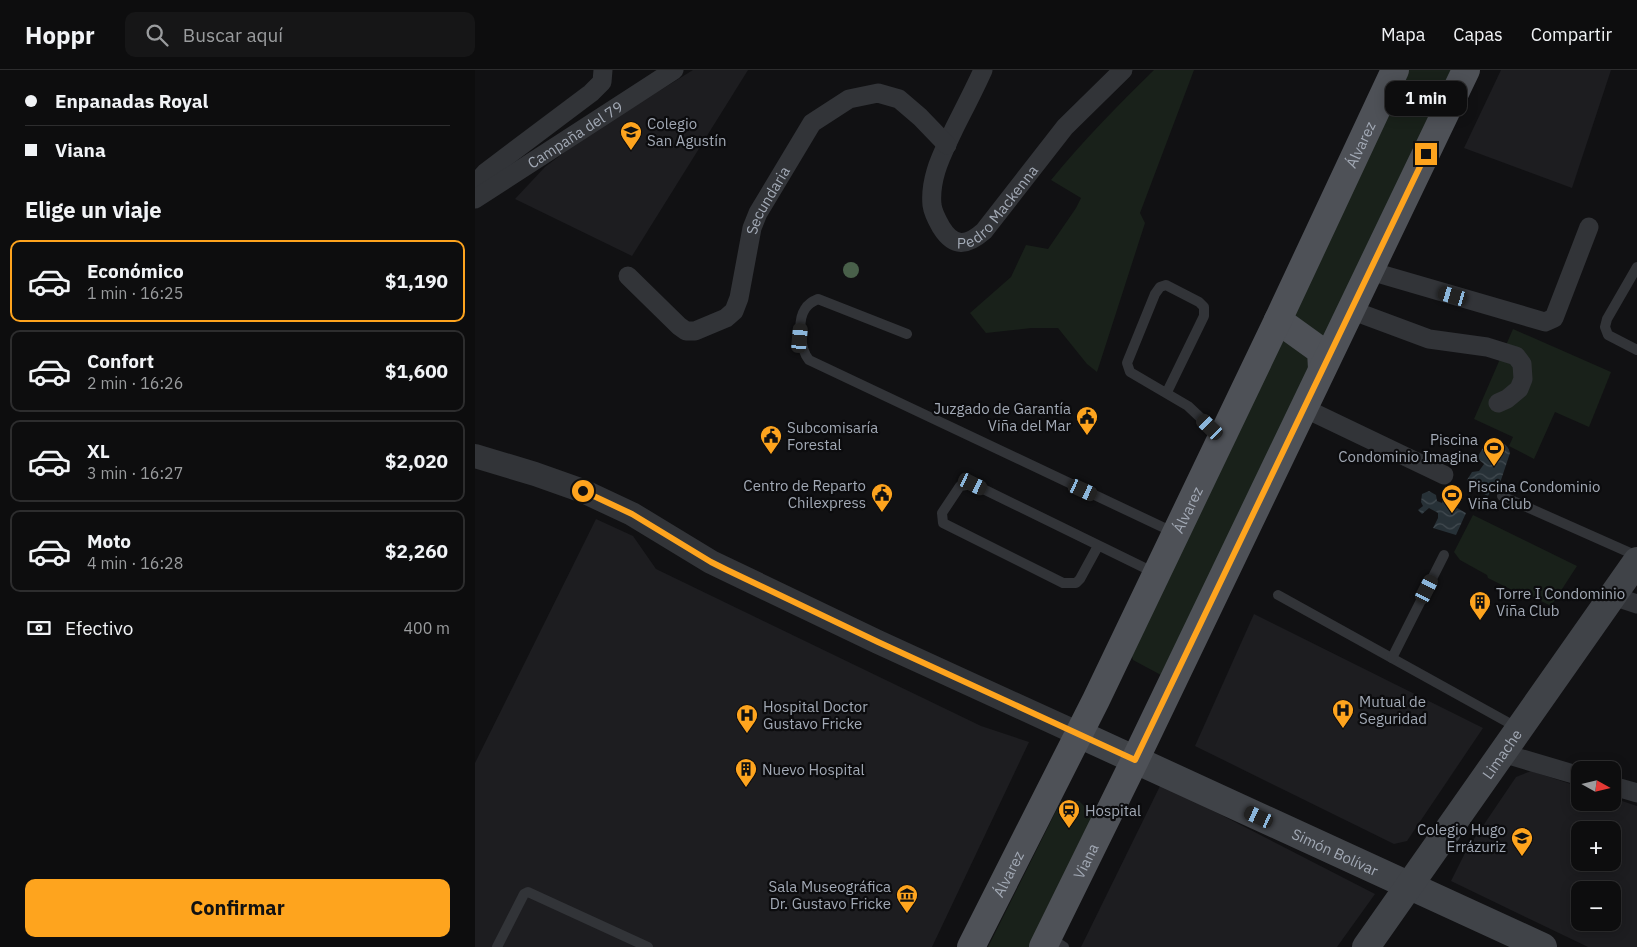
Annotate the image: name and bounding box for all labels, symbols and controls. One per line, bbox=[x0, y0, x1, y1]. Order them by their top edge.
search box bbox=[125, 12, 475, 57]
text: Hoppr bbox=[25, 19, 95, 51]
icon: search bbox=[143, 21, 171, 49]
text: Buscar aquí bbox=[183, 23, 283, 47]
text: Mapa bbox=[1381, 23, 1425, 46]
text: Capas bbox=[1453, 23, 1503, 46]
text: Compartir bbox=[1531, 23, 1612, 46]
callout: 1 min bbox=[1385, 82, 1467, 116]
text: 1 min bbox=[1405, 88, 1447, 108]
text: Enpanadas Royal bbox=[55, 89, 208, 113]
street label: Campaña del 79 bbox=[524, 96, 626, 172]
place label: Colegio San Agustín bbox=[647, 114, 727, 150]
street label: Álvarez bbox=[1341, 118, 1379, 171]
school or university icon: Colegio San Agustín bbox=[619, 120, 643, 151]
text: Viana bbox=[55, 138, 106, 162]
route end bbox=[1415, 143, 1437, 165]
street label: Pedro Mackenna bbox=[957, 161, 1042, 252]
street label: Secundaria bbox=[742, 162, 794, 236]
text: Elige un viaje bbox=[25, 195, 162, 224]
icon: car bbox=[27, 259, 72, 304]
text: Económico bbox=[87, 259, 184, 283]
text: $1,190 bbox=[385, 269, 448, 293]
text: 1 min · 16:25 bbox=[87, 283, 183, 303]
car bbox=[1436, 285, 1469, 307]
car bbox=[791, 322, 808, 354]
icon: car bbox=[27, 349, 72, 394]
text: Confort bbox=[87, 349, 154, 373]
text: $1,600 bbox=[385, 359, 448, 383]
text: 2 min · 16:26 bbox=[87, 373, 183, 393]
place label: Juzgado de Garantía Viña del Mar bbox=[933, 399, 1071, 435]
public building icon: Juzgado de Garantía Viña del Mar bbox=[1075, 405, 1099, 436]
car bbox=[1194, 411, 1226, 443]
place label: Subcomisaría Forestal bbox=[787, 418, 878, 454]
public building icon: Subcomisaría Forestal bbox=[759, 424, 783, 455]
place label: Piscina Condominio Imagina bbox=[1338, 430, 1478, 466]
sports icon: Piscina Condominio Imagina bbox=[1482, 436, 1506, 467]
icon: car bbox=[27, 439, 72, 484]
text: XL bbox=[87, 439, 110, 463]
text: $2,020 bbox=[385, 449, 448, 473]
text: 3 min · 16:27 bbox=[87, 463, 183, 483]
car bbox=[956, 471, 989, 497]
place label: Centro de Reparto Chilexpress bbox=[743, 476, 866, 512]
car bbox=[1066, 477, 1099, 503]
place label: Piscina Condominio Viña Club bbox=[1468, 477, 1600, 513]
route start bbox=[572, 480, 594, 502]
public building icon: Centro de Reparto Chilexpress bbox=[870, 482, 894, 513]
street label: Álvarez bbox=[1168, 483, 1206, 536]
sports icon: Piscina Condominio Viña Club bbox=[1440, 483, 1464, 514]
icon: car bbox=[27, 529, 72, 574]
text: Moto bbox=[87, 529, 131, 553]
text: $2,260 bbox=[385, 539, 448, 563]
text: 4 min · 16:28 bbox=[87, 553, 183, 573]
car bbox=[1413, 572, 1440, 606]
place label: Torre I Condominio Viña Club bbox=[1496, 584, 1625, 620]
building icon: Torre I Condominio Viña Club bbox=[1468, 590, 1492, 621]
icon: cash bbox=[25, 614, 53, 642]
text: Efectivo bbox=[65, 616, 133, 640]
text: 400 m bbox=[403, 618, 450, 638]
place label: Mutual de Seguridad bbox=[1359, 692, 1427, 728]
place label: Hospital Doctor Gustavo Fricke bbox=[763, 697, 868, 733]
hospital icon: Mutual de Seguridad bbox=[1331, 698, 1355, 729]
hospital icon: Hospital Doctor Gustavo Fricke bbox=[735, 703, 759, 734]
street label: Limache bbox=[1478, 725, 1526, 783]
building icon: Nuevo Hospital bbox=[734, 757, 758, 788]
place label: Nuevo Hospital bbox=[762, 760, 865, 779]
north arrow bbox=[1571, 761, 1621, 811]
map controls bbox=[1571, 761, 1621, 931]
station icon: Hospital bbox=[1057, 798, 1081, 829]
place label: Hospital bbox=[1085, 801, 1141, 820]
car bbox=[1242, 804, 1275, 830]
place label: Colegio Hugo Errázuriz bbox=[1417, 820, 1506, 856]
button: + bbox=[1571, 821, 1621, 871]
street label: Simón Bolívar bbox=[1289, 824, 1382, 880]
school or university icon: Colegio Hugo Errázuriz bbox=[1510, 826, 1534, 857]
street label: Viana bbox=[1069, 840, 1102, 882]
street label: Álvarez bbox=[988, 847, 1028, 900]
place label: Sala Museográfica Dr. Gustavo Fricke bbox=[769, 877, 891, 913]
button: Confirmar bbox=[25, 879, 450, 937]
button: − bbox=[1571, 881, 1621, 931]
museum icon: Sala Museográfica Dr. Gustavo Fricke bbox=[895, 883, 919, 914]

